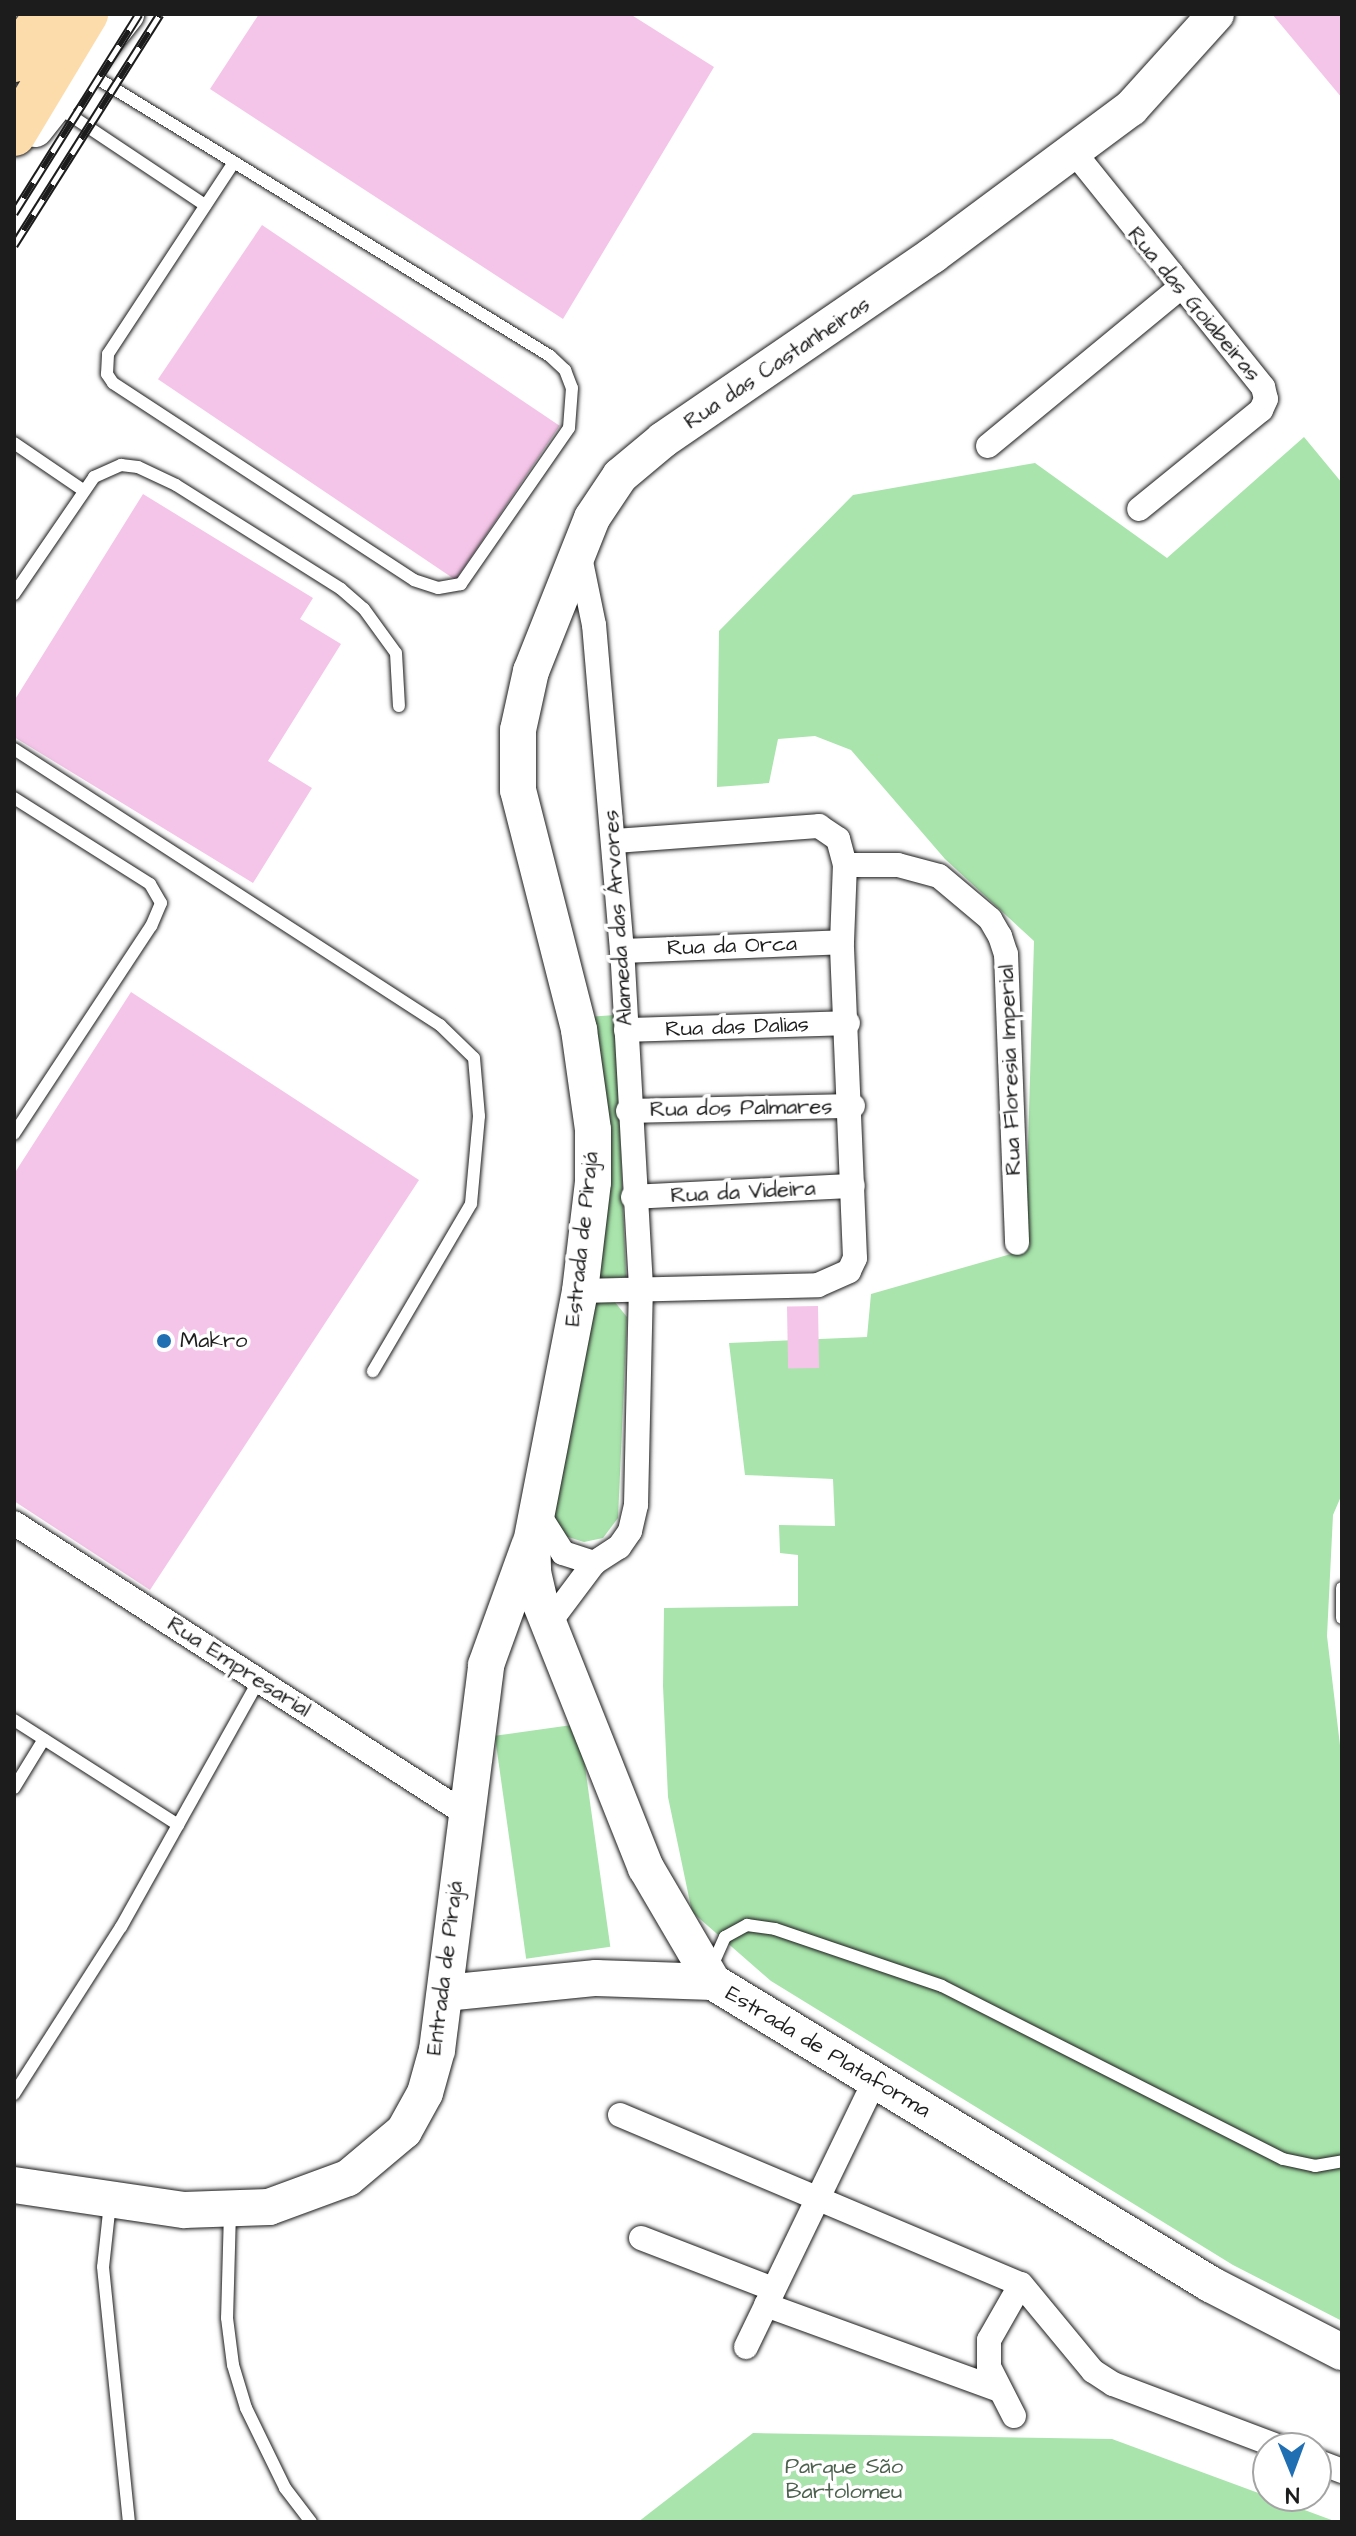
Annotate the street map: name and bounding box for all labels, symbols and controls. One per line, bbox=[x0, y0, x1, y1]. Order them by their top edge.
street label: Rua das Goiabeiras bbox=[1122, 221, 1266, 387]
street label: Rua das Castanheiras bbox=[679, 291, 875, 435]
street label: Alameda das Árvores bbox=[597, 809, 639, 1027]
street label: Rua da Orca bbox=[667, 931, 797, 961]
street label: Rua Floresia Imperial bbox=[993, 964, 1027, 1176]
street label: Rua das Dalias bbox=[665, 1011, 809, 1043]
street label: Rua dos Palmares bbox=[650, 1093, 832, 1123]
street label: Estrada de Pirajá bbox=[560, 1150, 604, 1328]
street label: Rua da Videira bbox=[670, 1175, 816, 1209]
place label: Makro bbox=[180, 1328, 247, 1354]
marker: Makro bbox=[155, 1332, 173, 1350]
street label: Rua Empresarial bbox=[162, 1611, 316, 1723]
street label: Entrada de Pirajá bbox=[421, 1879, 469, 2057]
street label: Estrada de Plataforma bbox=[721, 1980, 935, 2124]
north arrow bbox=[1252, 2432, 1332, 2512]
park label: Parque São Bartolomeu bbox=[785, 2453, 903, 2504]
text: N bbox=[1285, 2479, 1300, 2510]

